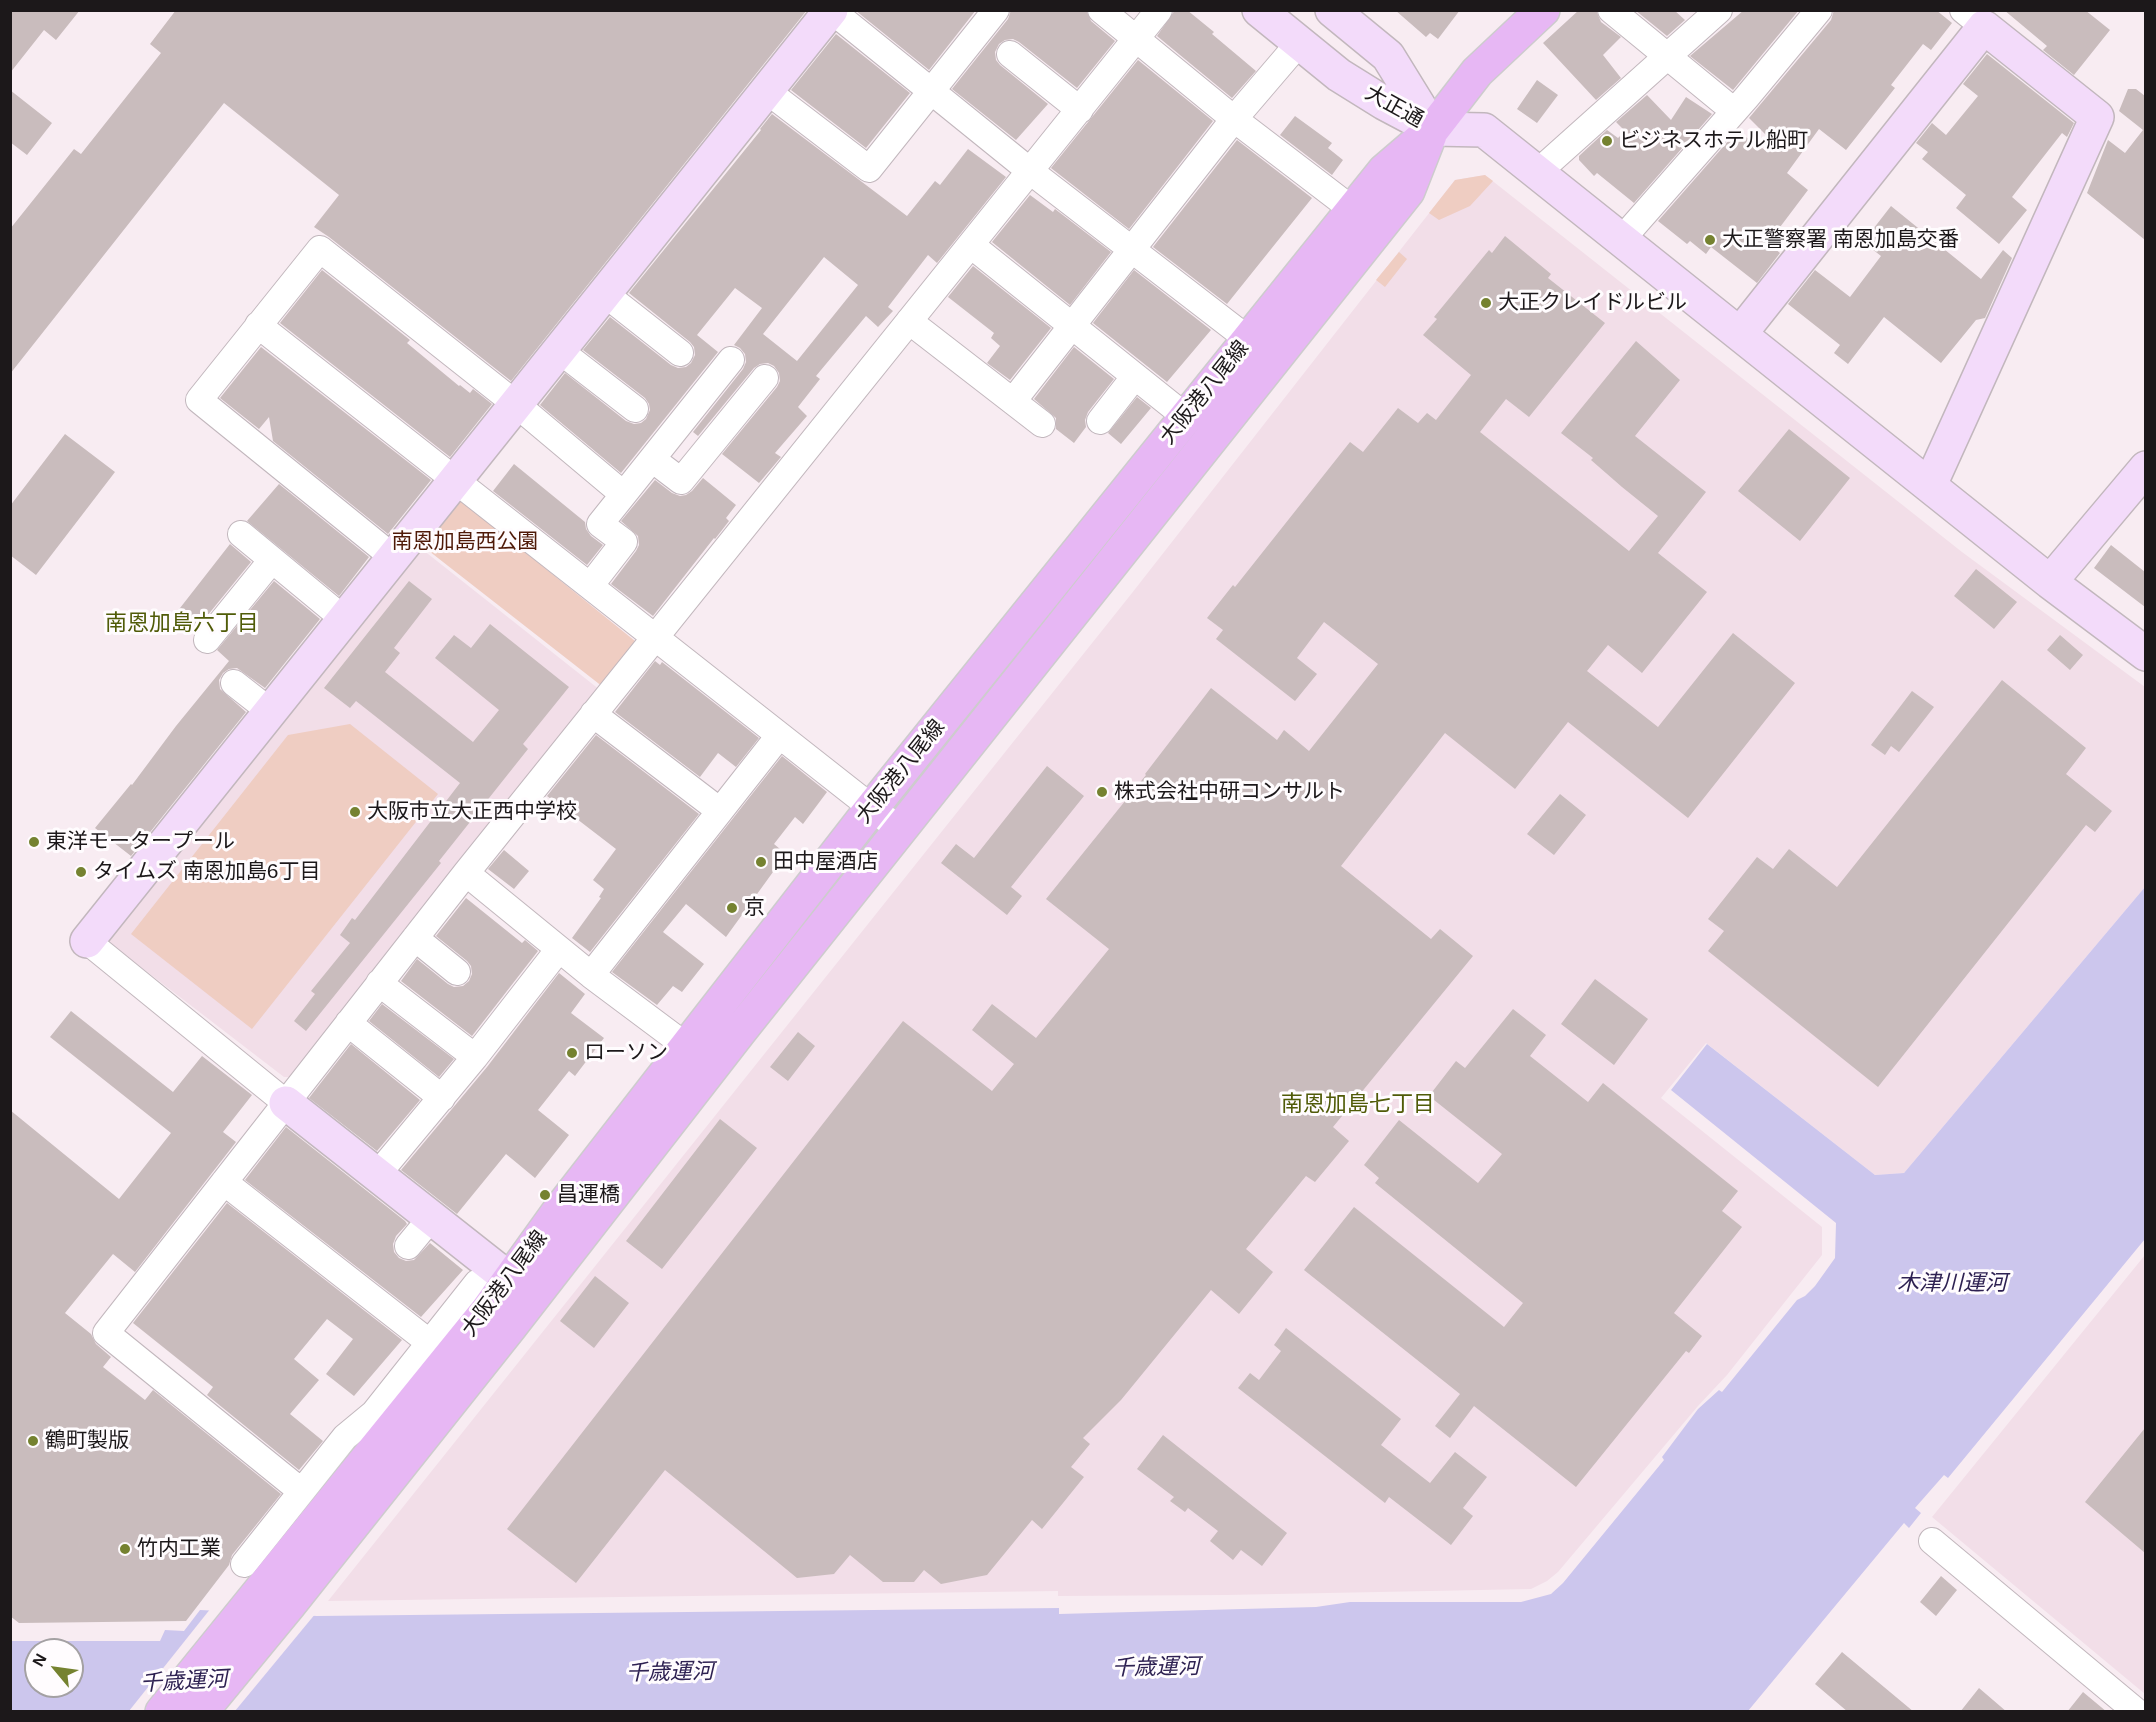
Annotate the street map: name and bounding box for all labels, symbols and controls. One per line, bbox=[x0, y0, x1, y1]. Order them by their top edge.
street label: 大正通 bbox=[1360, 81, 1428, 133]
place label: ビジネスホテル船町 bbox=[1619, 128, 1808, 154]
marker: ビジネスホテル船町 bbox=[1600, 134, 1614, 148]
place label: 大正警察署 南恩加島交番 bbox=[1722, 227, 1959, 253]
marker: 大正警察署 南恩加島交番 bbox=[1703, 233, 1717, 247]
place label: 大正クレイドルビル bbox=[1498, 290, 1687, 316]
marker: 大正クレイドルビル bbox=[1479, 296, 1493, 310]
street label: 大阪港八尾線 bbox=[1156, 336, 1254, 450]
park label: 南恩加島西公園 bbox=[392, 529, 538, 555]
district label: 南恩加島六丁目 bbox=[105, 611, 259, 637]
street label: 大阪港八尾線 bbox=[852, 715, 950, 829]
place label: 株式会社中研コンサルト bbox=[1114, 779, 1345, 805]
marker: 株式会社中研コンサルト bbox=[1095, 785, 1109, 799]
place label: 大阪市立大正西中学校 bbox=[367, 799, 577, 825]
marker: 大阪市立大正西中学校 bbox=[348, 805, 362, 819]
place label: 東洋モータープール bbox=[46, 829, 235, 855]
marker: 東洋モータープール bbox=[27, 835, 41, 849]
place label: 田中屋酒店 bbox=[773, 849, 878, 875]
marker: 田中屋酒店 bbox=[754, 855, 768, 869]
place label: タイムズ 南恩加島6丁目 bbox=[93, 859, 321, 885]
marker: タイムズ 南恩加島6丁目 bbox=[74, 865, 88, 879]
place label: 京 bbox=[744, 895, 765, 921]
marker: 京 bbox=[725, 901, 739, 915]
place label: ローソン bbox=[584, 1040, 668, 1066]
marker: ローソン bbox=[565, 1046, 579, 1060]
district label: 南恩加島七丁目 bbox=[1281, 1092, 1435, 1118]
place label: 昌運橋 bbox=[557, 1182, 620, 1208]
marker: 昌運橋 bbox=[538, 1188, 552, 1202]
street label: 大阪港八尾線 bbox=[457, 1226, 553, 1342]
water label: 木津川運河 bbox=[1897, 1271, 2007, 1297]
place label: 鶴町製版 bbox=[45, 1428, 129, 1454]
marker: 鶴町製版 bbox=[26, 1434, 40, 1448]
place label: 竹内工業 bbox=[137, 1536, 221, 1562]
marker: 竹内工業 bbox=[118, 1542, 132, 1556]
north arrow bbox=[24, 1638, 84, 1698]
text: N bbox=[29, 1651, 50, 1669]
water label: 千歳運河 bbox=[1112, 1654, 1200, 1682]
water label: 千歳運河 bbox=[626, 1659, 714, 1687]
water label: 千歳運河 bbox=[139, 1667, 229, 1697]

